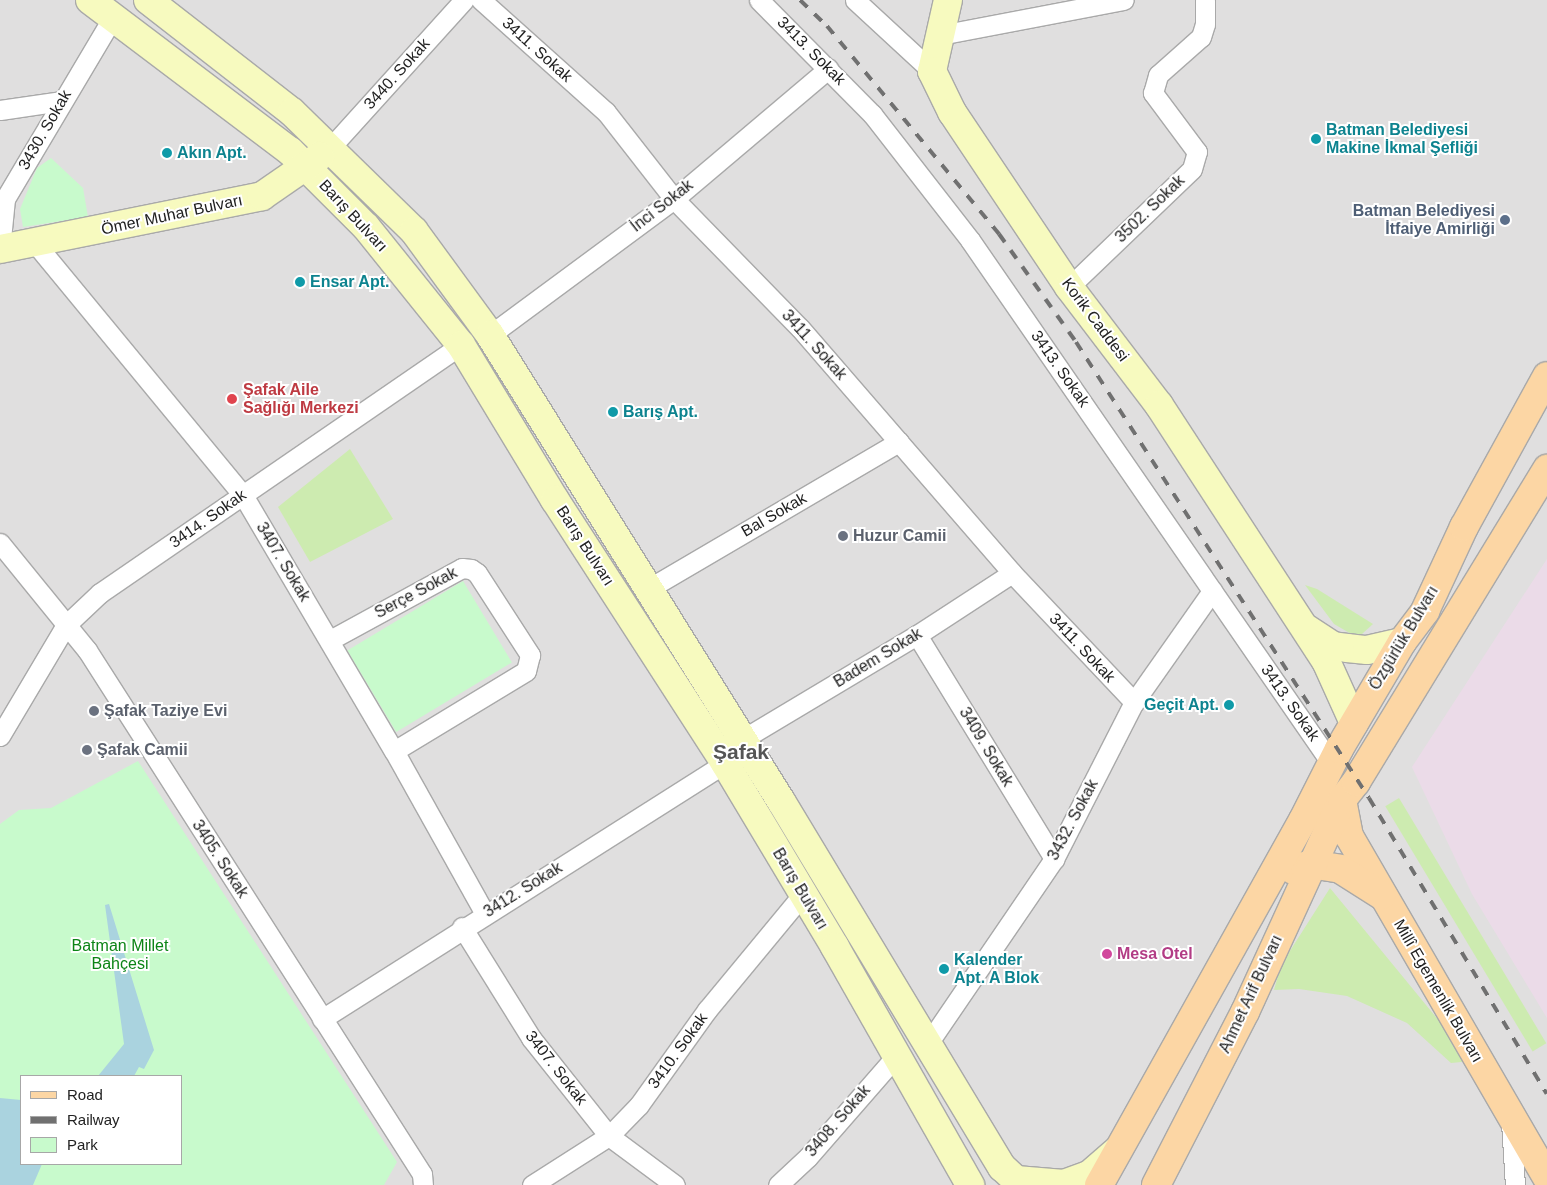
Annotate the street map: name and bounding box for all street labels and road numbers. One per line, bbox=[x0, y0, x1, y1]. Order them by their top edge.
street label: 3413. Sokak bbox=[773, 13, 849, 89]
street label: 3411. Sokak bbox=[498, 14, 576, 86]
street label: 3440. Sokak bbox=[360, 35, 434, 113]
street label: 3430. Sokak bbox=[14, 87, 76, 173]
street label: 3502. Sokak bbox=[1111, 171, 1189, 247]
street label: Barış Bulvarı bbox=[315, 176, 391, 256]
street label: İnci Sokak bbox=[627, 176, 697, 236]
street label: Ömer Muhar Bulvarı bbox=[100, 191, 244, 239]
street label: Korik Caddesi bbox=[1057, 274, 1133, 366]
street label: 3411. Sokak bbox=[778, 306, 850, 384]
street label: 3413. Sokak bbox=[1027, 327, 1093, 411]
street label: 3414. Sokak bbox=[166, 486, 250, 552]
street label: Bal Sokak bbox=[738, 489, 810, 541]
street label: Barış Bulvarı bbox=[552, 502, 618, 590]
street label: 3407. Sokak bbox=[252, 519, 314, 605]
street label: Serçe Sokak bbox=[371, 563, 461, 623]
street label: Özgürlük Bulvarı bbox=[1365, 582, 1443, 694]
street label: 3411. Sokak bbox=[1045, 609, 1119, 687]
street label: Badem Sokak bbox=[830, 624, 926, 692]
street label: 3413. Sokak bbox=[1257, 661, 1323, 745]
street label: 3409. Sokak bbox=[955, 704, 1017, 790]
street label: 3432. Sokak bbox=[1044, 776, 1102, 864]
street label: 3405. Sokak bbox=[188, 816, 252, 902]
street label: Barış Bulvarı bbox=[768, 845, 832, 933]
street label: 3412. Sokak bbox=[480, 858, 566, 922]
street label: Millî Egemenlik Bulvarı bbox=[1389, 916, 1487, 1066]
street label: Ahmet Arif Bulvarı bbox=[1215, 932, 1287, 1056]
street label: 3410. Sokak bbox=[644, 1009, 712, 1093]
street label: 3407. Sokak bbox=[521, 1027, 591, 1109]
street label: 3408. Sokak bbox=[802, 1081, 874, 1161]

